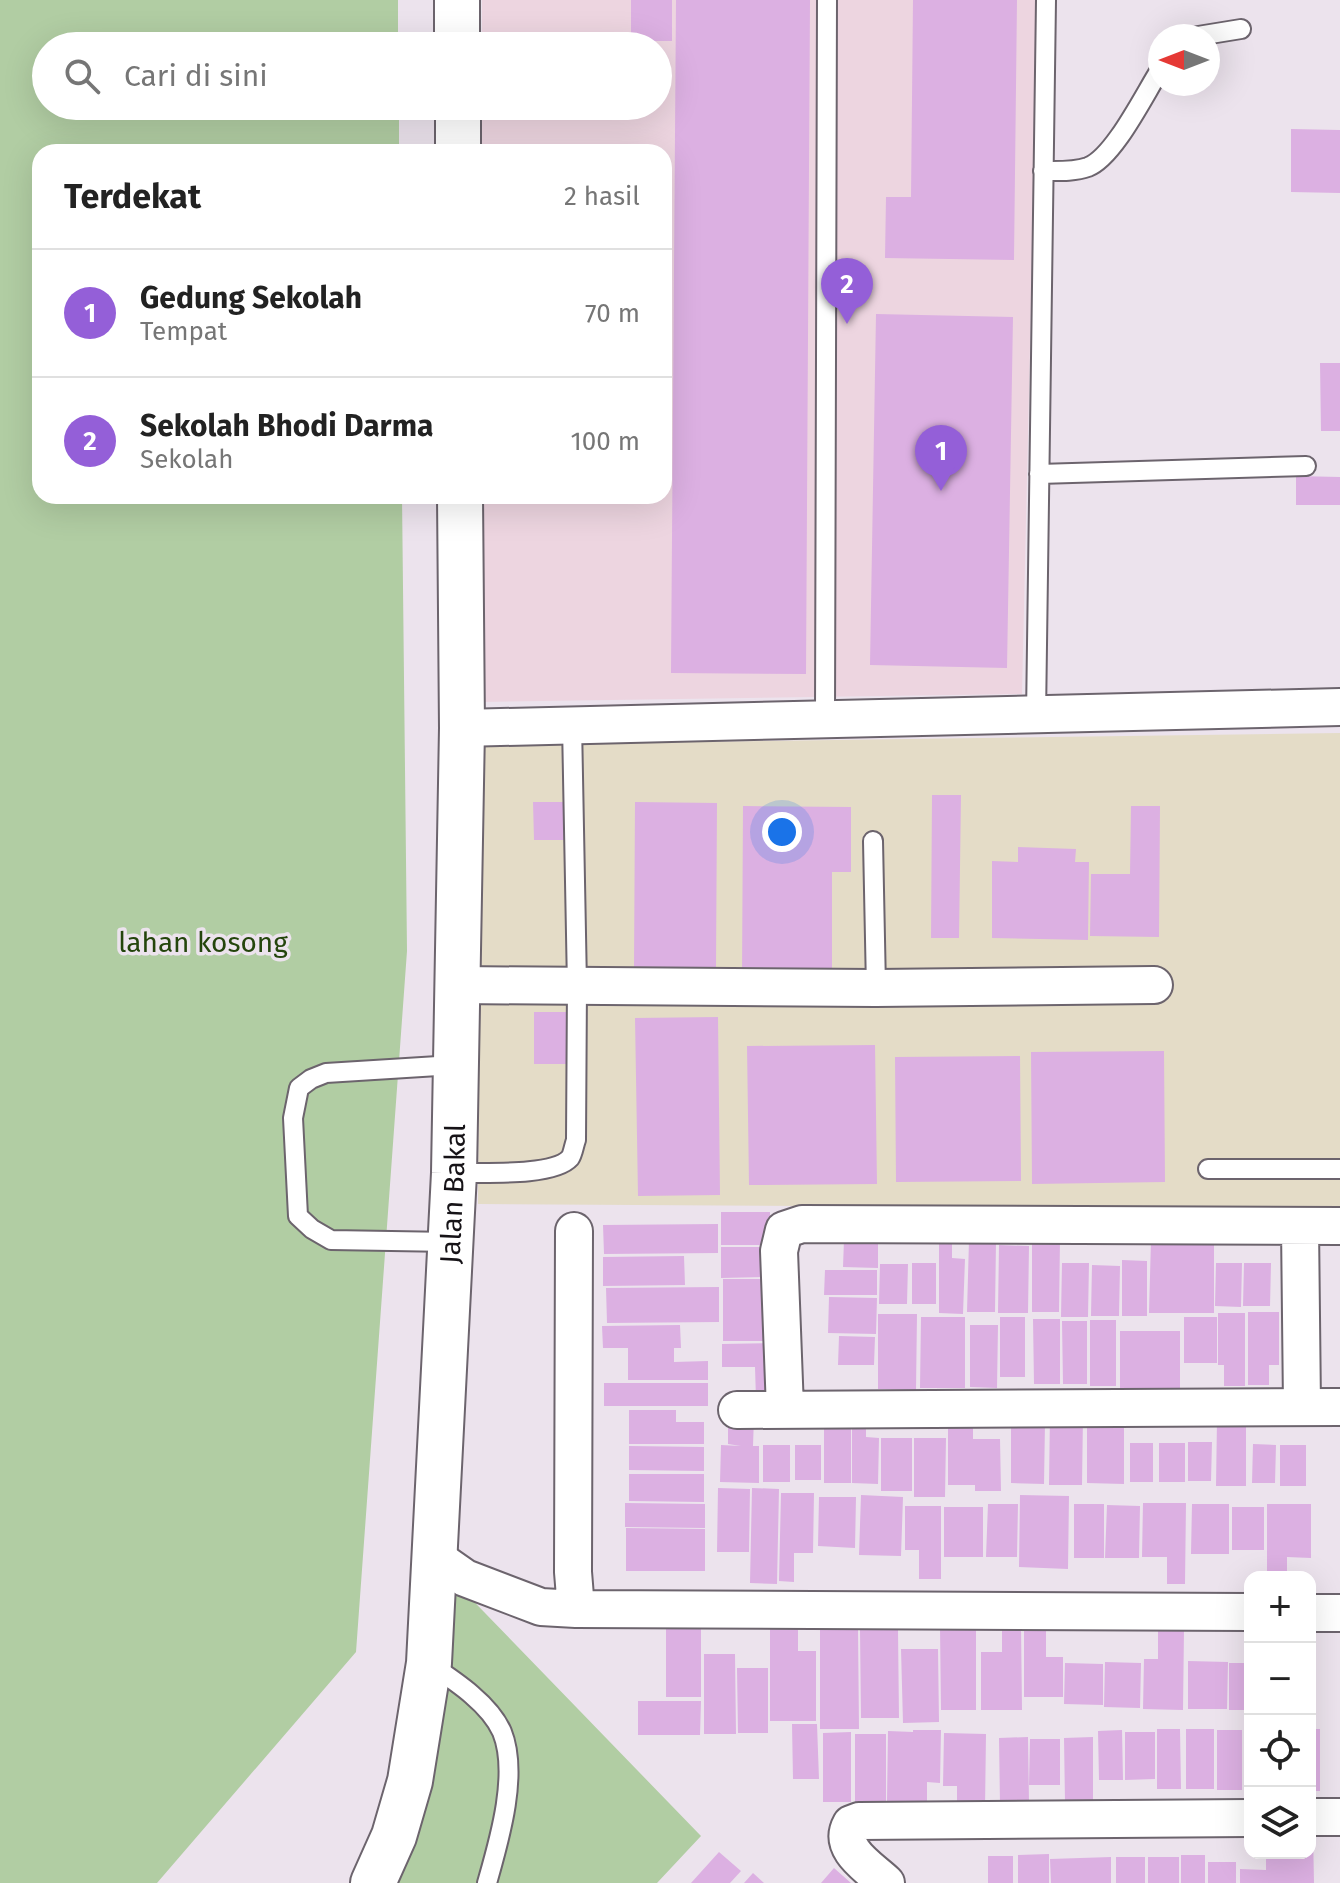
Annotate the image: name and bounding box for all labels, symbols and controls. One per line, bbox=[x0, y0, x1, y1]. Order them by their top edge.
north arrow bbox=[1148, 24, 1220, 96]
search box bbox=[32, 32, 672, 120]
icon: search bbox=[60, 54, 104, 98]
text: Cari di sini bbox=[124, 58, 268, 94]
text: Terdekat bbox=[64, 176, 201, 217]
text: 2 hasil bbox=[564, 181, 640, 212]
pin: 2 bbox=[821, 258, 873, 324]
text: Gedung Sekolah bbox=[140, 280, 362, 316]
text: 1 bbox=[84, 298, 96, 329]
text: 70 m bbox=[585, 298, 640, 329]
text: Tempat bbox=[140, 316, 227, 347]
text: Sekolah Bhodi Darma bbox=[140, 408, 433, 444]
pin: 1 bbox=[915, 425, 967, 491]
text: 2 bbox=[83, 426, 97, 457]
text: 100 m bbox=[571, 426, 640, 457]
text: Sekolah bbox=[140, 444, 233, 475]
your location bbox=[762, 812, 802, 852]
park label: lahan kosong bbox=[118, 926, 288, 959]
street label: Jalan Bakal bbox=[433, 1124, 472, 1265]
map controls bbox=[1244, 1571, 1316, 1859]
button: + bbox=[1244, 1571, 1316, 1643]
button: − bbox=[1244, 1643, 1316, 1715]
button: locate bbox=[1244, 1715, 1316, 1787]
button: layers bbox=[1244, 1787, 1316, 1859]

